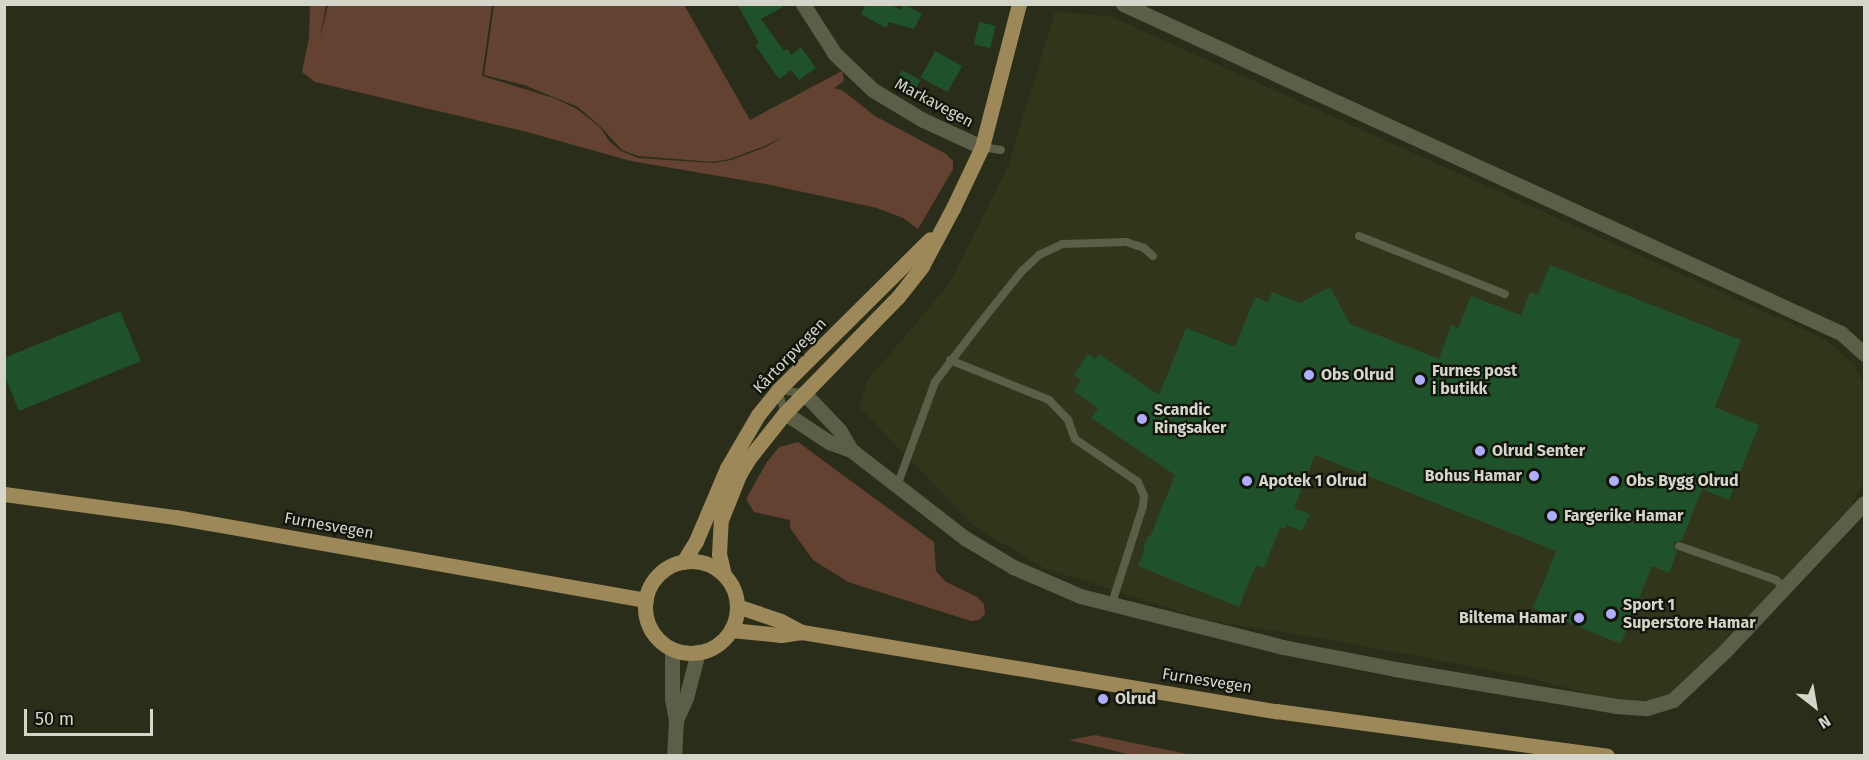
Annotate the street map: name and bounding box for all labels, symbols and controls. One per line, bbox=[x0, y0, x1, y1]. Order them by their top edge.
street label: Markavegen bbox=[891, 74, 977, 132]
street label: Kårtorpvegen bbox=[749, 314, 831, 398]
place label: Furnes post i butikk bbox=[1432, 361, 1517, 399]
place label: Obs Olrud bbox=[1321, 365, 1394, 385]
marker: Obs Olrud bbox=[1302, 368, 1316, 382]
marker: Furnes post i butikk bbox=[1413, 373, 1427, 387]
place label: Scandic Ringsaker bbox=[1154, 400, 1226, 438]
marker: Scandic Ringsaker bbox=[1135, 412, 1149, 426]
place label: Olrud Senter bbox=[1492, 441, 1585, 461]
marker: Olrud Senter bbox=[1473, 444, 1487, 458]
place label: Bohus Hamar bbox=[1425, 466, 1522, 486]
marker: Bohus Hamar bbox=[1527, 469, 1541, 483]
place label: Apotek 1 Olrud bbox=[1259, 471, 1367, 491]
place label: Obs Bygg Olrud bbox=[1626, 471, 1739, 491]
marker: Apotek 1 Olrud bbox=[1240, 474, 1254, 488]
marker: Obs Bygg Olrud bbox=[1607, 474, 1621, 488]
place label: Fargerike Hamar bbox=[1564, 506, 1683, 526]
street label: Furnesvegen bbox=[283, 509, 375, 543]
marker: Fargerike Hamar bbox=[1545, 509, 1559, 523]
place label: Sport 1 Superstore Hamar bbox=[1623, 595, 1756, 633]
marker: Sport 1 Superstore Hamar bbox=[1604, 607, 1618, 621]
place label: Biltema Hamar bbox=[1459, 608, 1567, 628]
marker: Biltema Hamar bbox=[1572, 611, 1586, 625]
street label: Furnesvegen bbox=[1161, 664, 1253, 698]
north arrow bbox=[1785, 676, 1845, 736]
place label: Olrud bbox=[1115, 689, 1156, 709]
marker: Olrud bbox=[1096, 692, 1110, 706]
scale bar bbox=[27, 697, 156, 735]
text: 50 m bbox=[35, 708, 74, 730]
text: N bbox=[1815, 711, 1834, 733]

